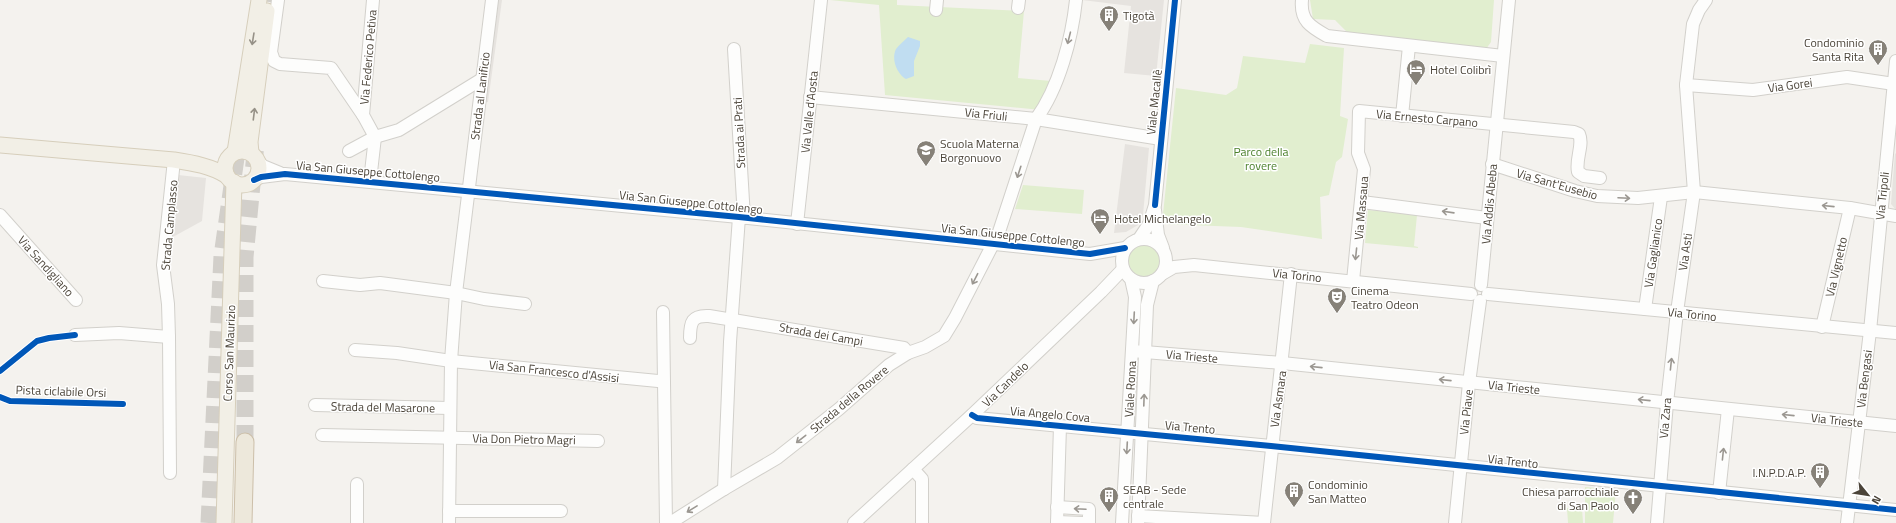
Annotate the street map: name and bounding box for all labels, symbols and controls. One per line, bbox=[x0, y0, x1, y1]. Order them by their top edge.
building icon: Tigotà bbox=[1098, 4, 1120, 32]
place label: Tigotà bbox=[1123, 6, 1155, 25]
street label: Via Federico Petiva bbox=[354, 9, 382, 105]
one-way arrow bbox=[1065, 31, 1072, 44]
one-way arrow bbox=[249, 32, 257, 45]
place label: Condominio Santa Rita bbox=[1804, 33, 1864, 66]
building icon: Condominio Santa Rita bbox=[1867, 38, 1889, 66]
street label: Strada al Lanificio bbox=[465, 51, 495, 141]
hotel icon: Hotel Colibrì bbox=[1405, 58, 1427, 86]
place label: Hotel Colibrì bbox=[1430, 60, 1492, 79]
street label: Viale Macallè bbox=[1141, 68, 1167, 136]
street label: Via Valle d'Aosta bbox=[795, 70, 823, 154]
street label: Via Gorei bbox=[1767, 72, 1813, 98]
street label: Strada ai Prati bbox=[728, 97, 750, 169]
street label: Via Friuli bbox=[964, 102, 1008, 126]
street label: Via Ernesto Carpano bbox=[1375, 104, 1479, 132]
one-way arrow bbox=[250, 108, 258, 121]
place label: Scuola Materna Borgonuovo bbox=[940, 134, 1019, 167]
school or university icon: Scuola Materna Borgonuovo bbox=[915, 139, 937, 167]
park label: Parco della rovere bbox=[1233, 142, 1289, 175]
street label: Via San Giuseppe Cottolengo bbox=[295, 155, 441, 187]
street label: Via Addis Abeba bbox=[1476, 163, 1502, 245]
street label: Via Sant'Eusebio bbox=[1514, 163, 1600, 205]
one-way arrow bbox=[1015, 166, 1022, 179]
street label: Via Tripoli bbox=[1870, 171, 1894, 221]
street label: Via Massaua bbox=[1349, 175, 1373, 241]
street label: Strada Camplasso bbox=[156, 179, 182, 271]
street label: Via San Giuseppe Cottolengo bbox=[618, 185, 764, 219]
one-way arrow bbox=[1617, 194, 1630, 201]
one-way arrow bbox=[1822, 202, 1835, 209]
hotel icon: Hotel Michelangelo bbox=[1089, 207, 1111, 235]
one-way arrow bbox=[1442, 208, 1455, 216]
place label: Hotel Michelangelo bbox=[1114, 209, 1211, 228]
street label: Via Gaglianico bbox=[1639, 217, 1667, 289]
street label: Via San Giuseppe Cottolengo bbox=[940, 218, 1086, 252]
street label: Via Sandigliano bbox=[13, 231, 79, 301]
street label: Via Asti bbox=[1673, 232, 1697, 272]
street label: Via Vignetto bbox=[1820, 235, 1852, 299]
one-way arrow bbox=[1353, 247, 1360, 260]
street label: Via Torino bbox=[1271, 263, 1323, 287]
one-way arrow bbox=[971, 273, 978, 285]
place label: Cinema Teatro Odeon bbox=[1351, 281, 1419, 314]
theatre icon: Cinema Teatro Odeon bbox=[1326, 286, 1348, 314]
street label: Via Torino bbox=[1666, 302, 1718, 326]
street label: Corso San Maurizio bbox=[218, 304, 240, 402]
one-way arrow bbox=[1130, 311, 1137, 324]
street label: Strada dei Campi bbox=[778, 317, 864, 351]
street label: Via Trieste bbox=[1165, 344, 1219, 368]
street label: Via Bengasi bbox=[1851, 349, 1877, 409]
street label: Via San Francesco d'Assisi bbox=[488, 355, 620, 387]
street label: Via Candelo bbox=[977, 357, 1033, 411]
one-way arrow bbox=[1667, 358, 1675, 371]
street label: Strada della Rovere bbox=[805, 360, 893, 438]
street label: Viale Roma bbox=[1119, 360, 1141, 418]
one-way arrow bbox=[1310, 363, 1323, 371]
street label: Via Asmara bbox=[1265, 369, 1291, 429]
street label: Via Trieste bbox=[1487, 375, 1541, 399]
one-way arrow bbox=[1439, 377, 1452, 384]
street label: Pista ciclabile Orsi bbox=[15, 380, 107, 402]
street label: Via Piave bbox=[1454, 388, 1478, 436]
one-way arrow bbox=[1140, 394, 1148, 407]
street label: Strada del Masarone bbox=[331, 397, 435, 417]
one-way arrow bbox=[1638, 397, 1651, 404]
street label: Via Zara bbox=[1654, 397, 1676, 439]
street label: Via Angelo Cova bbox=[1009, 401, 1091, 427]
street label: Via Trieste bbox=[1810, 408, 1864, 432]
one-way arrow bbox=[1782, 411, 1795, 418]
street label: Via Trento bbox=[1164, 415, 1216, 439]
street label: Via Don Pietro Magri bbox=[472, 429, 576, 449]
one-way arrow bbox=[796, 434, 807, 443]
one-way arrow bbox=[1123, 441, 1130, 454]
one-way arrow bbox=[1719, 448, 1727, 461]
street label: Via Trento bbox=[1487, 449, 1539, 473]
building icon: I.N.P.D.A.P. bbox=[1809, 461, 1831, 489]
place label: I.N.P.D.A.P. bbox=[1752, 463, 1806, 482]
place label: Condominio San Matteo bbox=[1308, 475, 1368, 508]
north arrow bbox=[1848, 475, 1888, 515]
place label: SEAB - Sede centrale bbox=[1123, 480, 1186, 513]
building icon: Condominio San Matteo bbox=[1283, 480, 1305, 508]
place label: Chiesa parrocchiale di San Paolo bbox=[1522, 482, 1619, 515]
building icon: SEAB - Sede centrale bbox=[1098, 485, 1120, 513]
church icon: Chiesa parrocchiale di San Paolo bbox=[1622, 487, 1644, 515]
text: N bbox=[1868, 493, 1885, 507]
one-way arrow bbox=[687, 505, 698, 513]
one-way arrow bbox=[1074, 505, 1087, 512]

